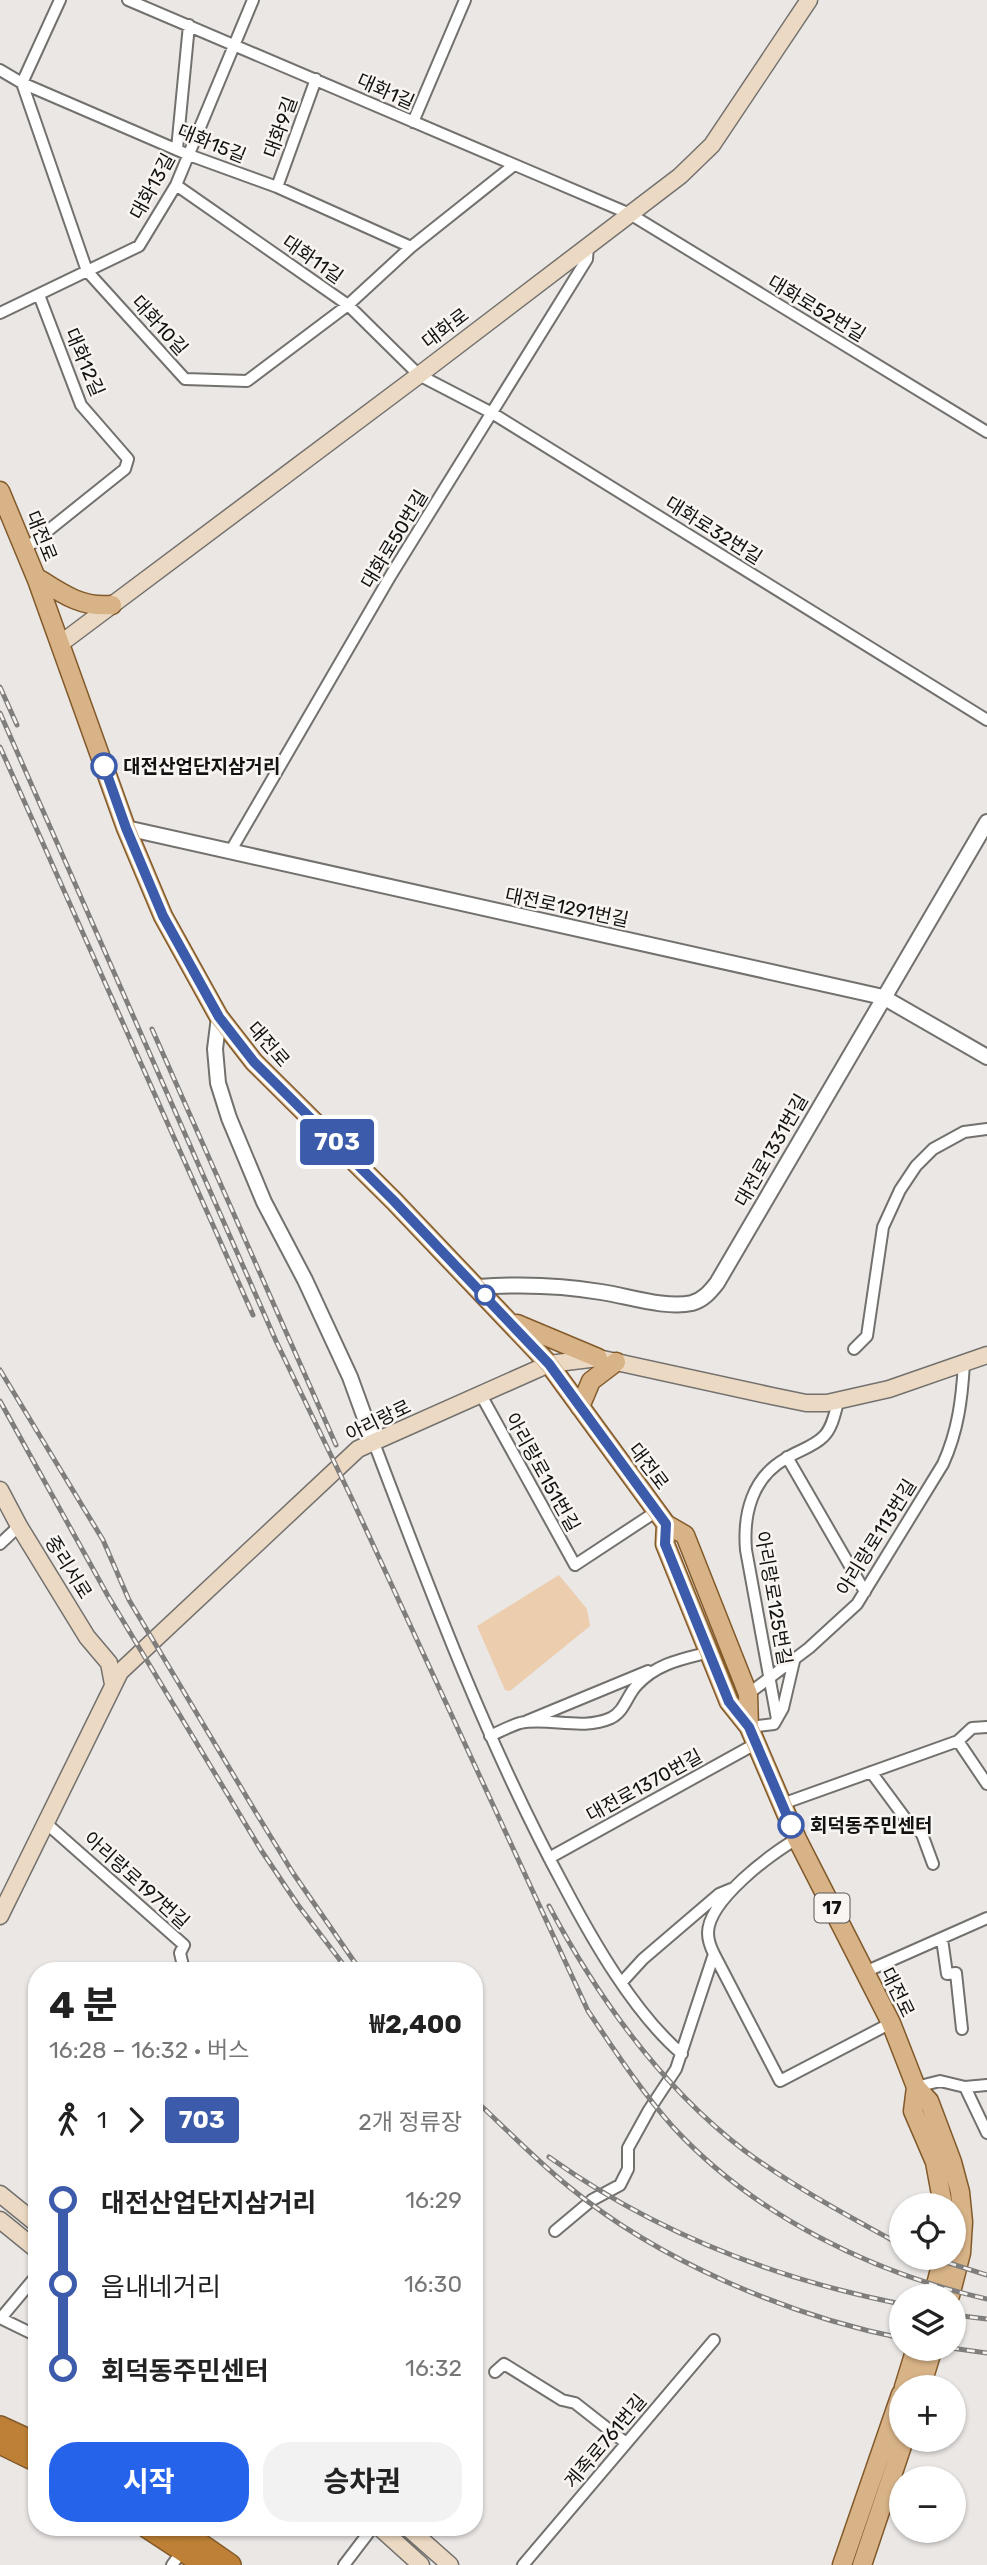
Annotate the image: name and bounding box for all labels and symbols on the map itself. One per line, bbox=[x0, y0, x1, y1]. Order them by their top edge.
street label: 대화1길 bbox=[353, 69, 418, 114]
street label: 대화9길 bbox=[259, 93, 302, 161]
street label: 대화15길 bbox=[174, 119, 249, 168]
street label: 대화13길 bbox=[125, 149, 180, 223]
street label: 대화11길 bbox=[278, 230, 347, 289]
street label: 대화로52번길 bbox=[764, 270, 870, 347]
street label: 대화10길 bbox=[127, 291, 192, 360]
street label: 대화로 bbox=[417, 303, 473, 353]
street label: 대화12길 bbox=[60, 325, 109, 400]
street label: 대화로50번길 bbox=[356, 486, 433, 593]
street label: 대화로32번길 bbox=[661, 492, 766, 569]
street label: 대전로 bbox=[21, 508, 62, 565]
marker: 대전산업단지삼거리 bbox=[91, 753, 117, 779]
place label: 대전산업단지삼거리 bbox=[123, 755, 280, 778]
street label: 대전로1291번길 bbox=[503, 883, 631, 932]
street label: 대전로 bbox=[243, 1017, 295, 1072]
street label: 대전로1331번길 bbox=[730, 1090, 813, 1211]
line badge: 703 bbox=[297, 1119, 377, 1165]
unlabelled marker bbox=[475, 1285, 495, 1305]
street label: 아리랑로 bbox=[342, 1395, 415, 1446]
street label: 아리랑로151번길 bbox=[500, 1409, 585, 1536]
street label: 대전로 bbox=[624, 1438, 674, 1494]
street label: 아리랑로113번길 bbox=[832, 1475, 921, 1600]
street label: 아리랑로125번길 bbox=[750, 1529, 797, 1667]
street label: 중리서로 bbox=[40, 1532, 97, 1603]
street label: 대전로1370번길 bbox=[582, 1744, 706, 1827]
marker: 회덕동주민센터 bbox=[778, 1812, 804, 1838]
place label: 회덕동주민센터 bbox=[810, 1814, 932, 1837]
street label: 아리랑로197번길 bbox=[79, 1827, 194, 1934]
road number: 17 bbox=[814, 1894, 850, 1922]
street label: 대전로 bbox=[876, 1964, 919, 2021]
street label: 계족로761번길 bbox=[559, 2390, 651, 2493]

